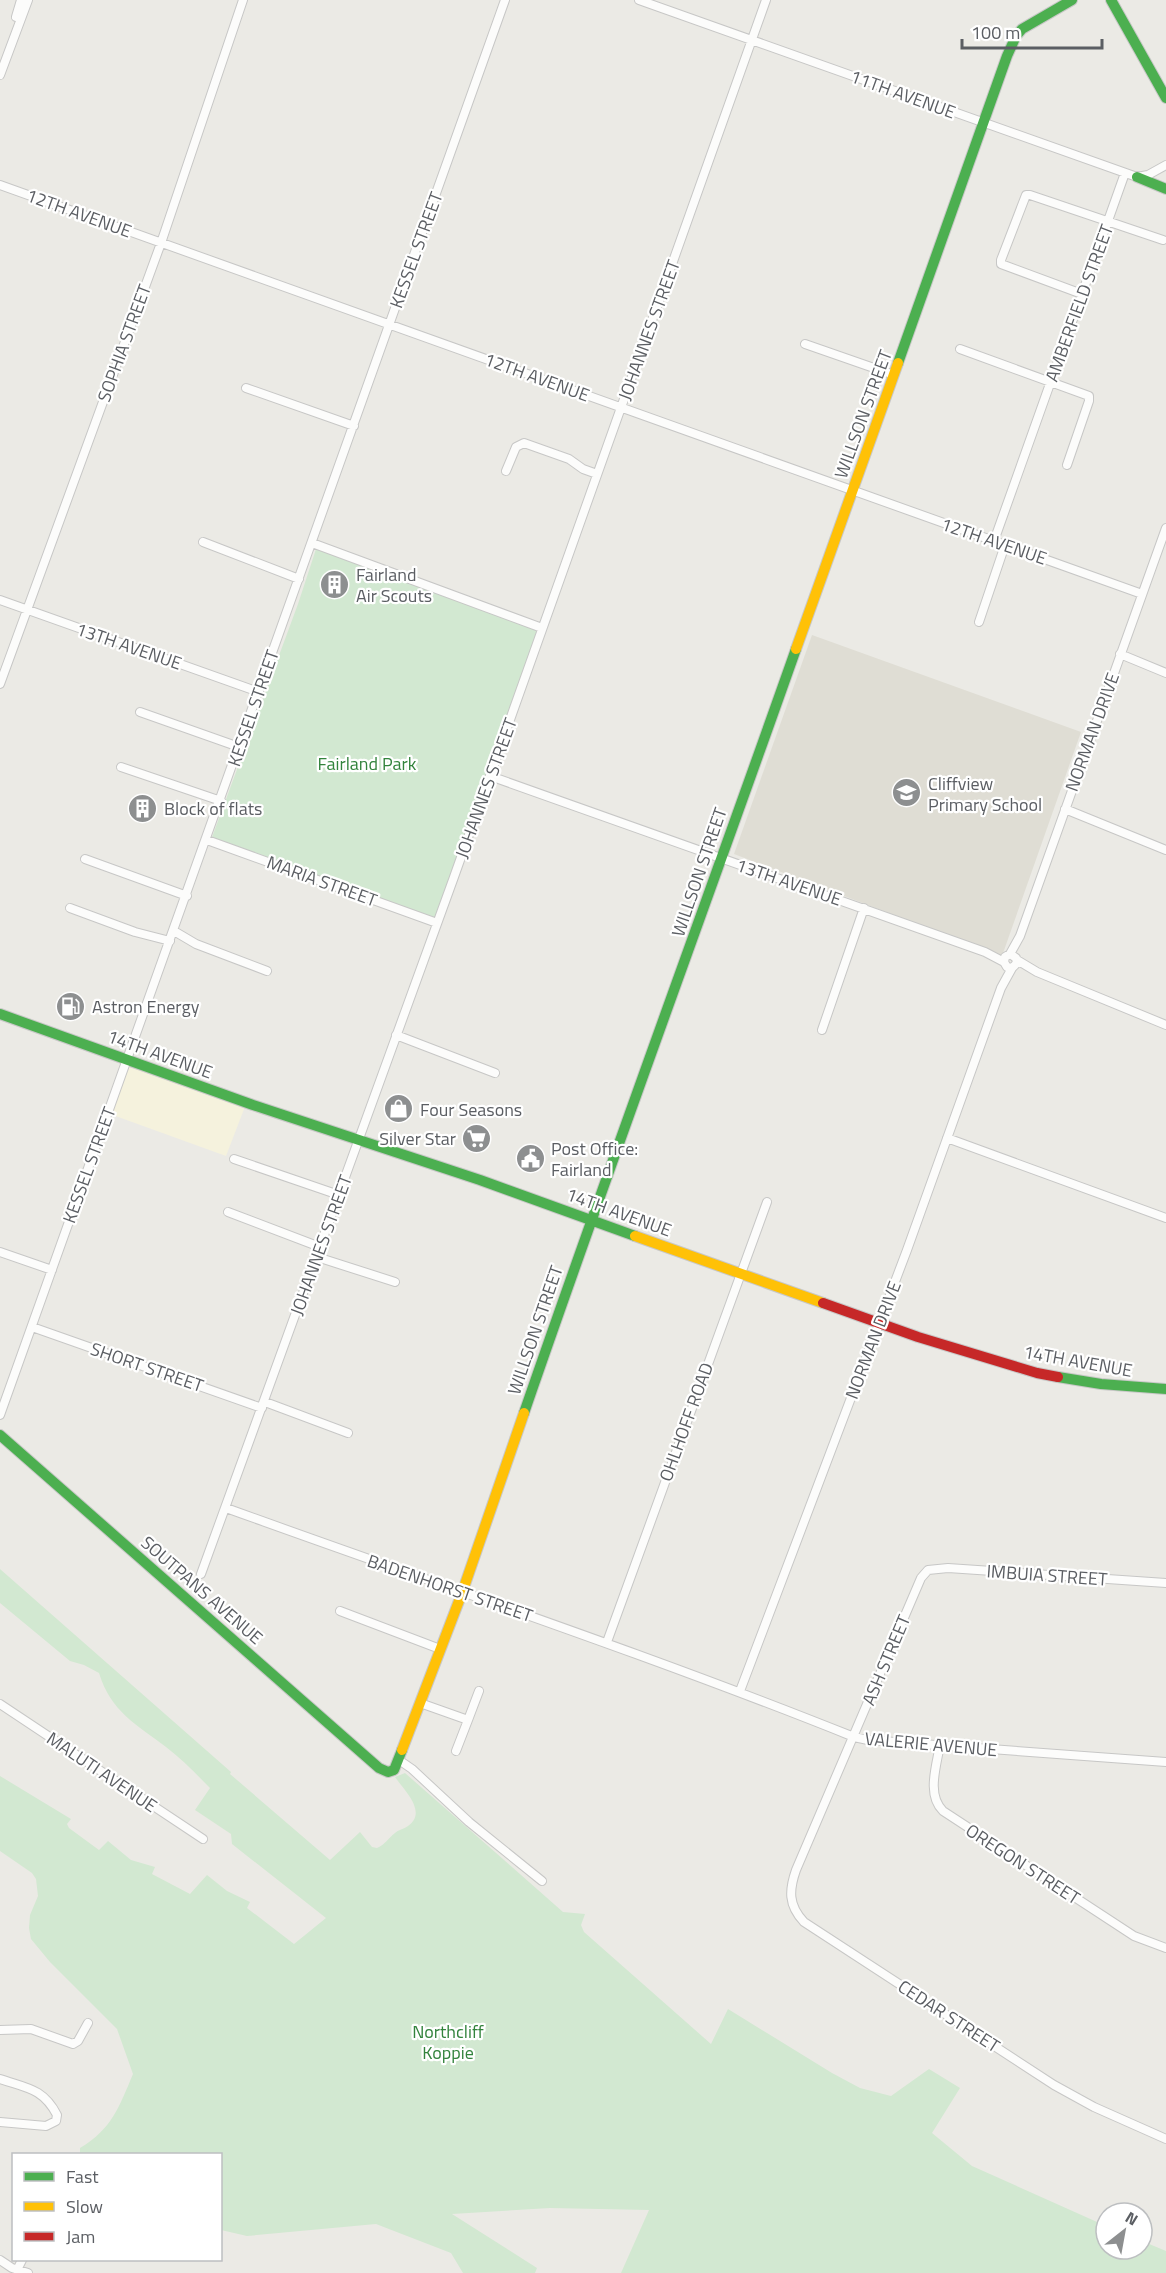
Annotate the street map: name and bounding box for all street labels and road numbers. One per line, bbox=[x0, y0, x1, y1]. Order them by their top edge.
street label: 11TH AVENUE bbox=[847, 62, 959, 126]
street label: 12TH AVENUE bbox=[23, 181, 135, 245]
street label: KESSEL STREET bbox=[382, 188, 450, 312]
street label: AMBERFIELD STREET bbox=[1038, 220, 1120, 385]
street label: JOHANNES STREET bbox=[611, 256, 687, 404]
street label: SOPHIA STREET bbox=[90, 280, 158, 406]
street label: 12TH AVENUE bbox=[481, 345, 593, 409]
street label: WILLSON STREET bbox=[827, 345, 899, 482]
street label: 12TH AVENUE bbox=[938, 510, 1050, 572]
street label: 13TH AVENUE bbox=[73, 615, 185, 677]
street label: KESSEL STREET bbox=[220, 645, 286, 770]
street label: NORMAN DRIVE bbox=[1058, 669, 1126, 795]
street label: JOHANNES STREET bbox=[448, 714, 524, 862]
street label: WILLSON STREET bbox=[664, 803, 734, 940]
street label: MARIA STREET bbox=[263, 849, 381, 914]
street label: 13TH AVENUE bbox=[733, 851, 845, 913]
street label: 14TH AVENUE bbox=[104, 1022, 216, 1086]
street label: KESSEL STREET bbox=[55, 1103, 123, 1227]
street label: JOHANNES STREET bbox=[283, 1171, 359, 1319]
street label: 14TH AVENUE bbox=[563, 1180, 675, 1244]
street label: WILLSON STREET bbox=[500, 1261, 570, 1398]
street label: NORMAN DRIVE bbox=[838, 1277, 908, 1403]
street label: SHORT STREET bbox=[87, 1335, 208, 1399]
street label: 14TH AVENUE bbox=[1021, 1338, 1135, 1384]
street label: OHLHOFF ROAD bbox=[652, 1359, 720, 1485]
street label: SOUTPANS AVENUE bbox=[135, 1529, 269, 1651]
street label: BADENHORST STREET bbox=[364, 1547, 537, 1629]
street label: IMBUIA STREET bbox=[986, 1557, 1109, 1593]
street label: ASH STREET bbox=[855, 1610, 917, 1710]
street label: MALUTI AVENUE bbox=[41, 1725, 163, 1819]
street label: VALERIE AVENUE bbox=[864, 1725, 999, 1763]
street label: OREGON STREET bbox=[960, 1817, 1086, 1911]
street label: CEDAR STREET bbox=[893, 1973, 1006, 2059]

